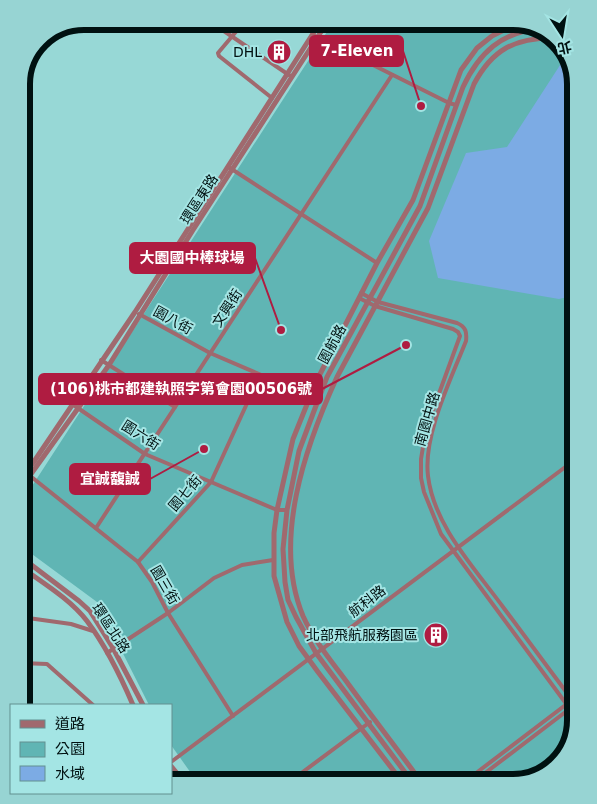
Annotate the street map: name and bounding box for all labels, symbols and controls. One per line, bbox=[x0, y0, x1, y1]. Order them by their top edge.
north arrow bbox=[537, 10, 587, 60]
callout: 7-Eleven bbox=[310, 36, 403, 66]
text: 北 bbox=[556, 38, 573, 57]
building icon: DHL bbox=[266, 39, 292, 65]
text: 7-Eleven bbox=[321, 42, 393, 60]
place label: DHL bbox=[233, 44, 262, 60]
street label: 環區東路 bbox=[177, 171, 221, 227]
callout: 大園國中棒球場 bbox=[130, 243, 255, 273]
text: 大園國中棒球場 bbox=[139, 249, 245, 267]
street label: 文興街 bbox=[209, 286, 245, 330]
street label: 園八街 bbox=[151, 303, 195, 337]
street label: 園航路 bbox=[315, 322, 349, 366]
callout: (106)桃市都建執照字第會園00506號 bbox=[39, 374, 322, 404]
text: (106)桃市都建執照字第會園00506號 bbox=[50, 380, 312, 398]
street label: 南園中路 bbox=[412, 390, 442, 448]
street label: 園六街 bbox=[119, 417, 163, 453]
callout: 宜誠馥誠 bbox=[70, 464, 150, 494]
text: 宜誠馥誠 bbox=[80, 470, 140, 488]
street label: 園七街 bbox=[165, 472, 205, 514]
street label: 園三街 bbox=[148, 563, 182, 607]
street label: 航科路 bbox=[345, 582, 389, 620]
street label: 環區北路 bbox=[89, 600, 133, 656]
building icon: 北部飛航服務園區 bbox=[423, 622, 449, 648]
place label: 北部飛航服務園區 bbox=[306, 627, 418, 643]
legend bbox=[10, 704, 172, 794]
text: 道路 bbox=[55, 715, 85, 733]
text: 公園 bbox=[55, 740, 85, 758]
text: 水域 bbox=[55, 765, 85, 783]

